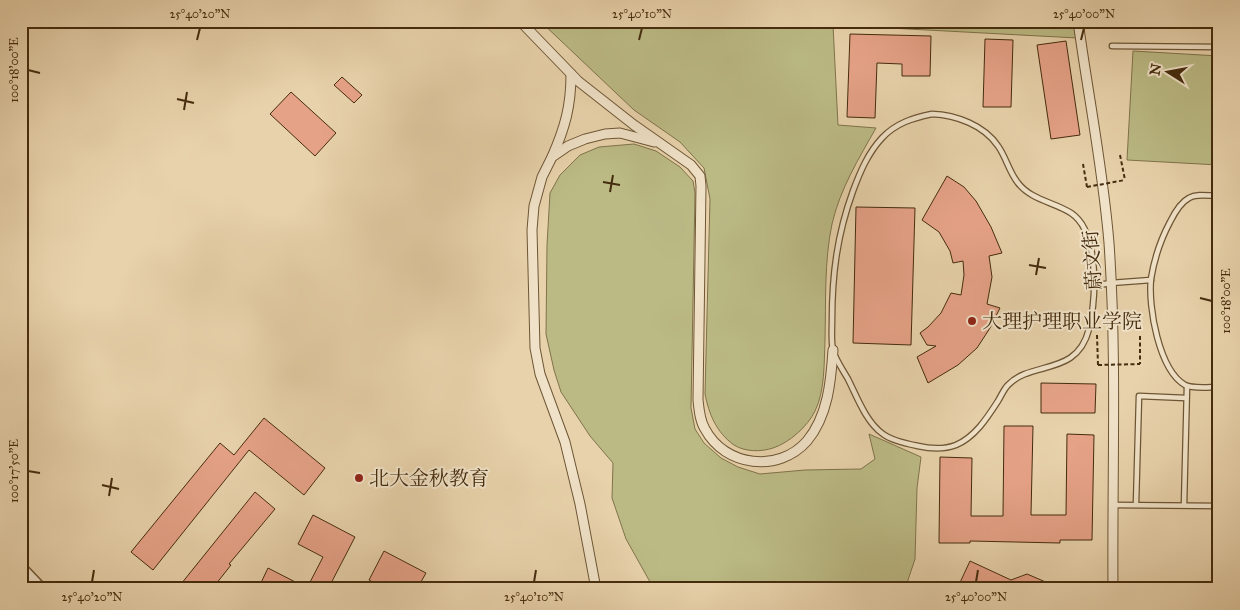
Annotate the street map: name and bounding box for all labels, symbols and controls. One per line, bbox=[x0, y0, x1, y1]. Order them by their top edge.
text: 25°40'20"N bbox=[169, 7, 231, 21]
text: 25°40'10"N bbox=[612, 7, 672, 21]
text: 25°40'00"N bbox=[1053, 7, 1115, 21]
text: 100°18'00"E bbox=[7, 37, 21, 103]
north arrow bbox=[1142, 48, 1192, 98]
text: N bbox=[1146, 62, 1165, 77]
street label: 蔚文街 bbox=[1078, 229, 1106, 291]
text: 100°18'00"E bbox=[1219, 268, 1233, 334]
place label: 大理护理职业学院 bbox=[982, 309, 1142, 333]
marker: 大理护理职业学院 bbox=[966, 315, 978, 327]
text: 100°17'50"E bbox=[7, 439, 21, 503]
place label: 北大金秋教育 bbox=[369, 466, 489, 490]
marker: 北大金秋教育 bbox=[353, 472, 365, 484]
text: 25°40'20"N bbox=[61, 590, 123, 604]
text: 25°40'10"N bbox=[504, 590, 564, 604]
text: 25°40'00"N bbox=[945, 590, 1007, 604]

